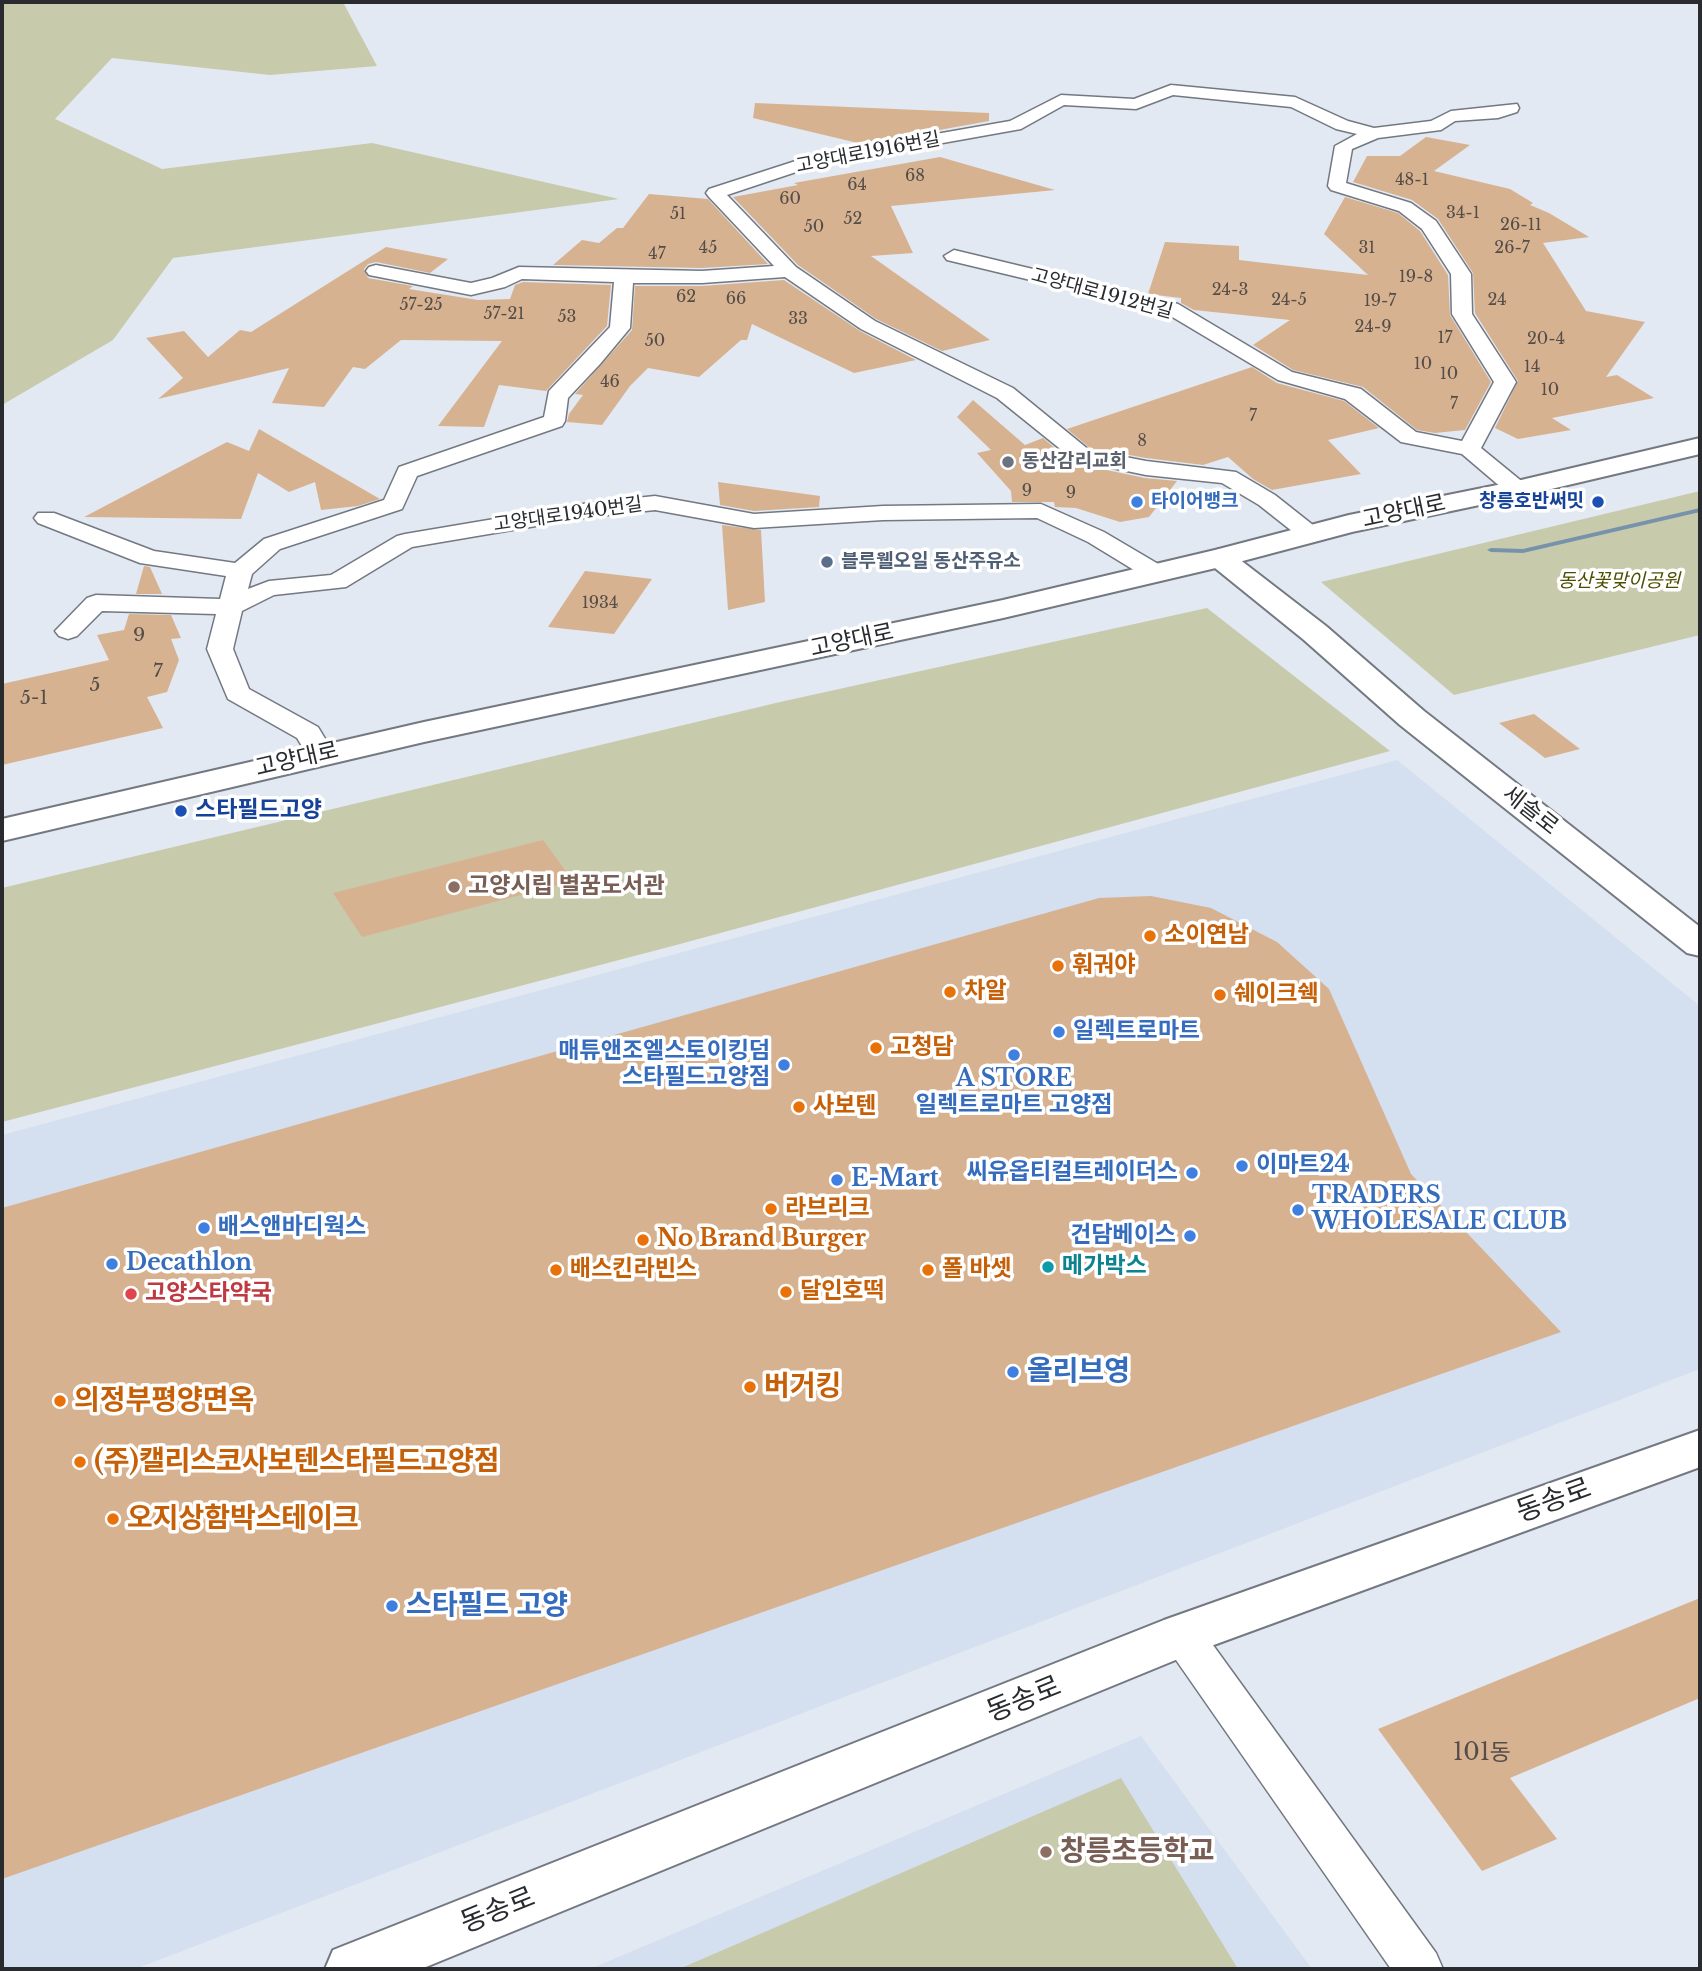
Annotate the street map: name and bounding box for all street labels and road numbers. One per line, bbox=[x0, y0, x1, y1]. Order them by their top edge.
street label: 고양대로1916번길 bbox=[794, 128, 942, 178]
street label: 고양대로1912번길 bbox=[1029, 264, 1175, 324]
street label: 고양대로 bbox=[1360, 490, 1448, 534]
street label: 고양대로1940번길 bbox=[492, 493, 644, 537]
street label: 고양대로 bbox=[808, 619, 896, 663]
street label: 고양대로 bbox=[253, 737, 341, 783]
street label: 세솔로 bbox=[1496, 781, 1564, 841]
street label: 동송로 bbox=[1512, 1472, 1596, 1530]
street label: 동송로 bbox=[982, 1670, 1066, 1730]
street label: 동송로 bbox=[456, 1881, 540, 1941]

